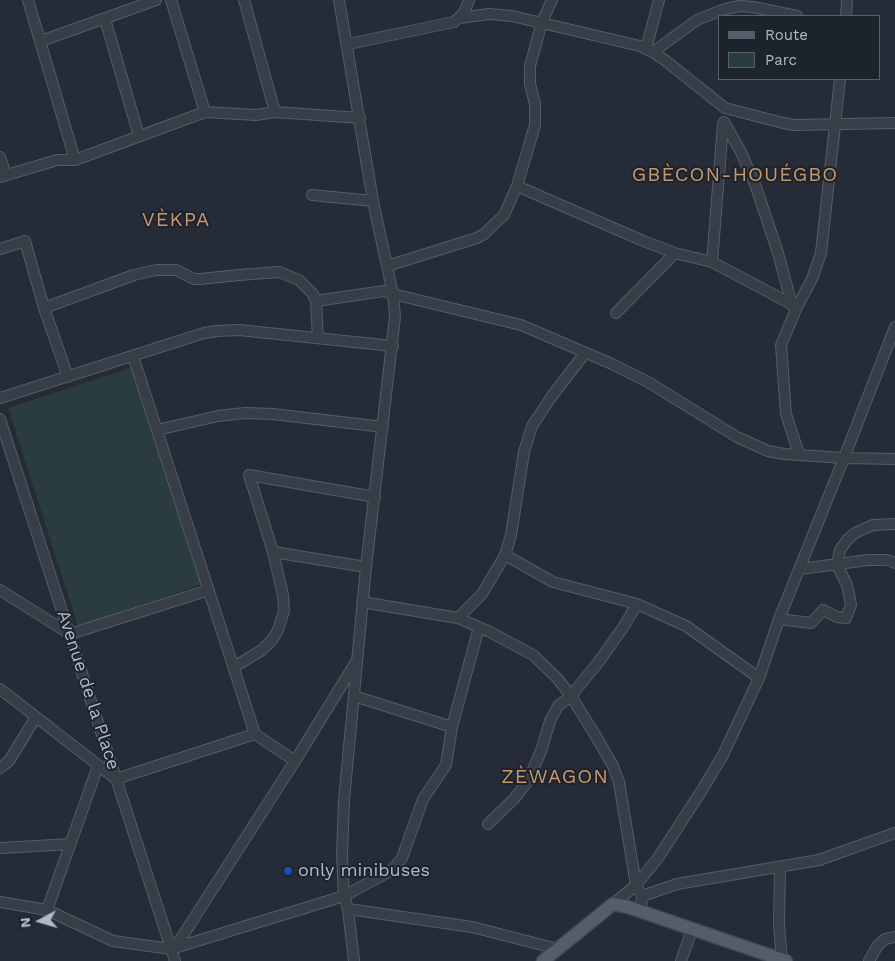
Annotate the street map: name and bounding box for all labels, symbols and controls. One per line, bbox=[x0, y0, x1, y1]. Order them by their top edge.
legend bbox=[718, 15, 880, 80]
text: Route bbox=[765, 26, 808, 44]
text: Parc bbox=[765, 51, 797, 69]
district label: GBÈCON-HOUÉGBO bbox=[630, 163, 840, 187]
district label: VÈKPA bbox=[141, 208, 211, 232]
street label: Avenue de la Place bbox=[52, 607, 124, 773]
district label: ZÈWAGON bbox=[500, 765, 610, 789]
place label: only minibuses bbox=[298, 860, 430, 882]
marker: only minibuses bbox=[282, 865, 294, 877]
north arrow bbox=[15, 896, 65, 946]
text: N bbox=[17, 917, 34, 929]

